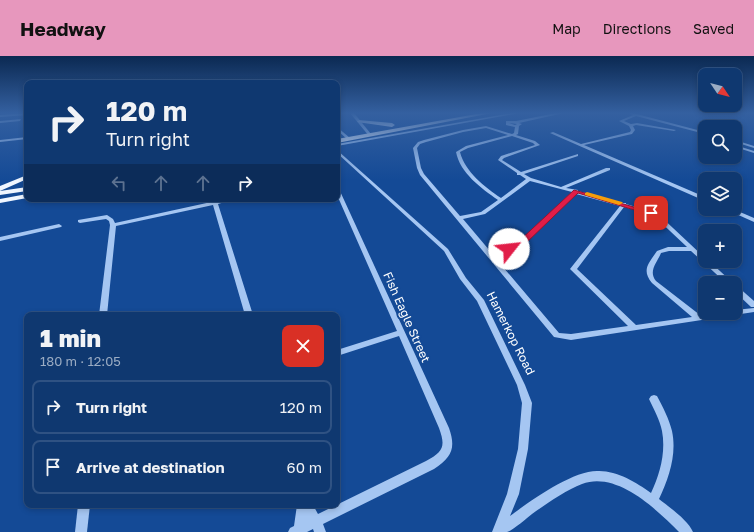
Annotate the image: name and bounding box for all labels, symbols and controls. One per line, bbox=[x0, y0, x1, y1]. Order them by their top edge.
text: Headway bbox=[20, 17, 106, 40]
text: Map bbox=[552, 20, 581, 37]
text: Directions bbox=[603, 20, 671, 37]
text: Saved bbox=[693, 20, 734, 37]
north arrow bbox=[698, 68, 742, 112]
map controls bbox=[698, 68, 742, 320]
text: 120 m bbox=[106, 94, 187, 127]
icon: right bbox=[40, 96, 92, 148]
button: search bbox=[698, 120, 742, 164]
text: Turn right bbox=[106, 128, 190, 150]
icon: left bbox=[108, 172, 130, 194]
icon: ahead bbox=[150, 172, 172, 194]
icon: ahead bbox=[192, 172, 214, 194]
icon: right bbox=[234, 172, 256, 194]
button: layers bbox=[698, 172, 742, 216]
pin bbox=[634, 196, 668, 230]
icon: arrive bbox=[640, 202, 662, 224]
button: + bbox=[698, 224, 742, 268]
position arrow bbox=[488, 228, 530, 270]
street label: Fish Eagle Street bbox=[380, 269, 434, 365]
button: − bbox=[698, 276, 742, 320]
street label: Hamerkop Road bbox=[484, 289, 538, 377]
text: 1 min bbox=[40, 323, 101, 352]
button: close bbox=[282, 325, 324, 367]
text: 180 m · 12:05 bbox=[40, 353, 121, 369]
icon: right bbox=[42, 396, 64, 418]
text: Turn right bbox=[76, 398, 147, 416]
text: 120 m bbox=[280, 398, 322, 416]
icon: arrive bbox=[42, 456, 64, 478]
text: Arrive at destination bbox=[76, 458, 225, 476]
text: 60 m bbox=[287, 458, 322, 476]

